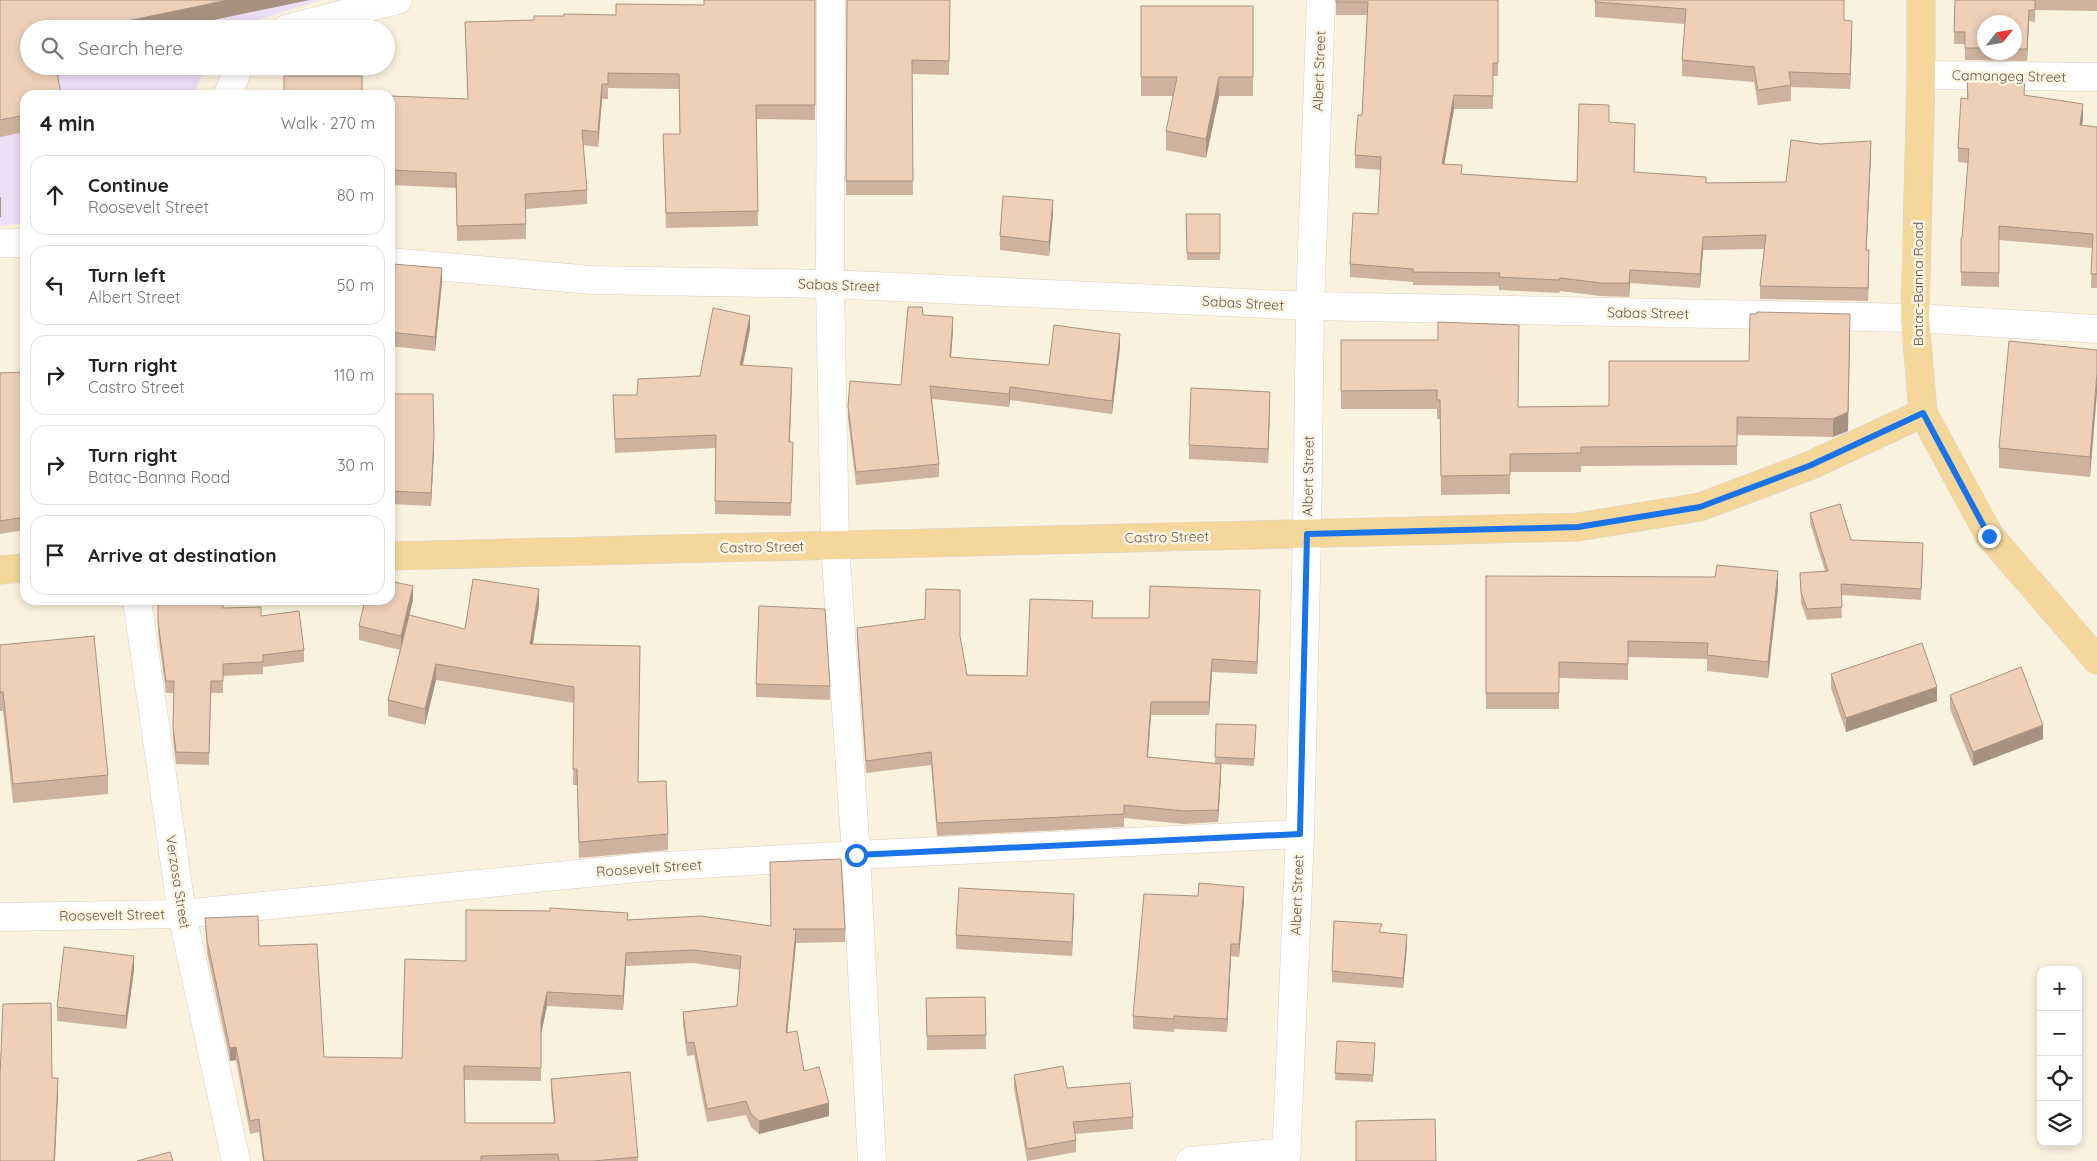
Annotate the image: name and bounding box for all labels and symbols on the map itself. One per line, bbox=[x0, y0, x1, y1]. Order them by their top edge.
north arrow bbox=[1977, 15, 2022, 60]
street label: Albert Street bbox=[1309, 30, 1329, 112]
street label: Camangeg Street bbox=[1952, 66, 2066, 86]
street label: Batac-Banna Road bbox=[1909, 222, 1927, 346]
street label: Sabas Street bbox=[798, 275, 881, 295]
street label: Sabas Street bbox=[1202, 292, 1285, 314]
street label: Sabas Street bbox=[1607, 303, 1689, 323]
street label: Albert Street bbox=[1298, 435, 1318, 517]
route end bbox=[1978, 525, 2001, 548]
street label: Castro Street bbox=[1125, 527, 1210, 547]
street label: Castro Street bbox=[720, 537, 805, 557]
street label: Verzosa Street bbox=[162, 834, 194, 930]
route start bbox=[845, 844, 868, 867]
street label: Albert Street bbox=[1287, 854, 1307, 936]
street label: Roosevelt Street bbox=[596, 855, 703, 881]
street label: Roosevelt Street bbox=[59, 905, 165, 925]

